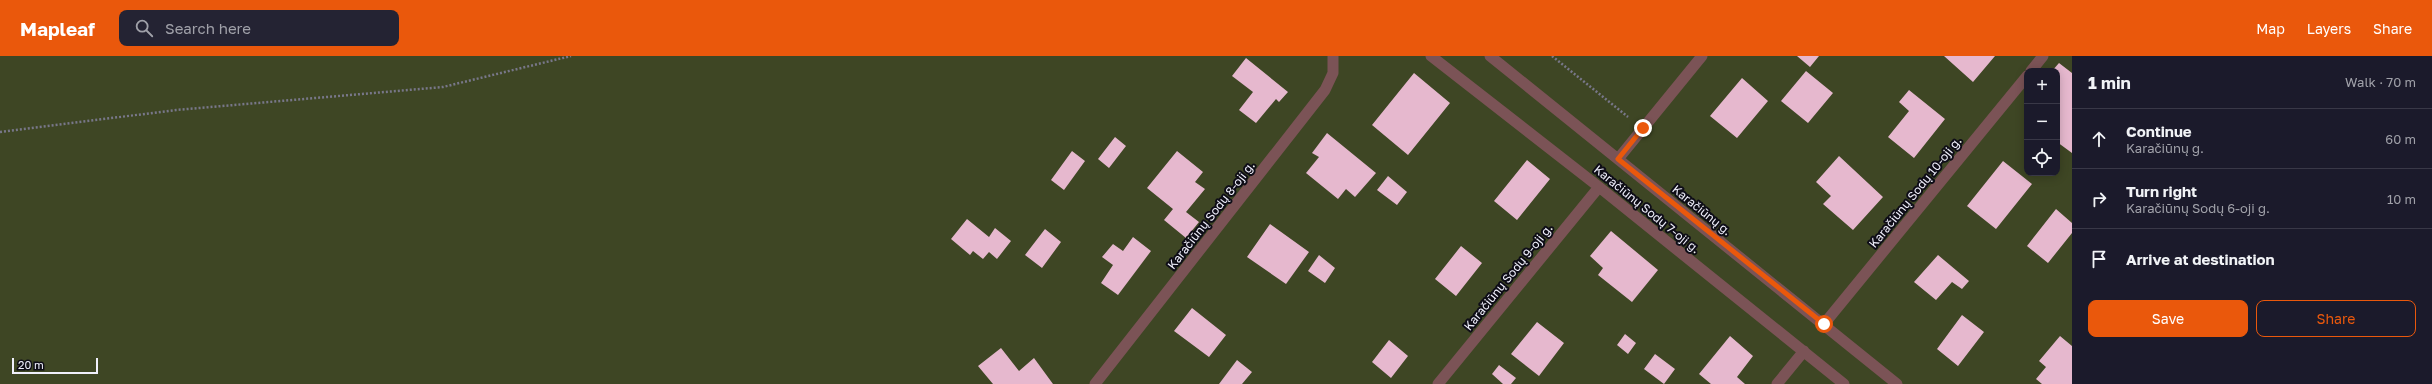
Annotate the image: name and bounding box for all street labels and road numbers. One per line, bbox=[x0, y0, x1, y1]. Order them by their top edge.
street label: Karačiūnų Sodų 10-oji g. bbox=[1865, 133, 1965, 251]
street label: Karačiūnų Sodų 8-oji g. bbox=[1164, 158, 1258, 272]
street label: Karačiūnų Sodų 7-oji g. bbox=[1591, 162, 1703, 256]
street label: Karačiūnų g. bbox=[1669, 182, 1735, 238]
street label: Karačiūnų Sodų 9-oji g. bbox=[1460, 221, 1556, 333]

